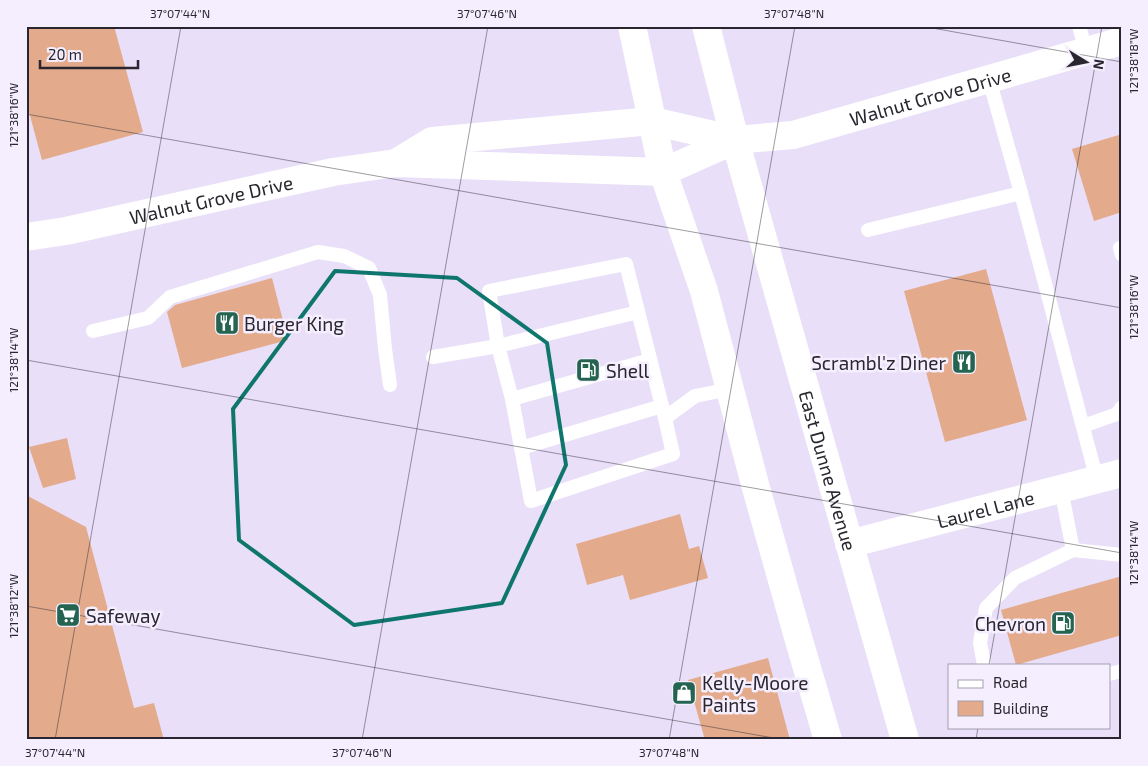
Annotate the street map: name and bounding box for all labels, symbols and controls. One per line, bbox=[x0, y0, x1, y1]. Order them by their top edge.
text: 37°07'44"N bbox=[150, 6, 210, 20]
text: 37°07'46"N bbox=[457, 6, 517, 20]
text: 37°07'48"N bbox=[764, 6, 824, 20]
text: 121°38'18"W bbox=[1126, 29, 1140, 93]
scale bar bbox=[40, 38, 138, 70]
north arrow bbox=[1060, 38, 1110, 88]
text: 20 m bbox=[48, 45, 82, 63]
text: N bbox=[1090, 58, 1109, 71]
street label: Walnut Grove Drive bbox=[847, 62, 1013, 130]
text: 121°38'16"W bbox=[6, 83, 20, 147]
street label: Walnut Grove Drive bbox=[127, 170, 295, 228]
text: 121°38'16"W bbox=[1126, 275, 1140, 339]
restaurant icon: Burger King bbox=[214, 310, 240, 336]
place label: Burger King bbox=[244, 312, 344, 335]
text: 121°38'14"W bbox=[6, 328, 20, 392]
restaurant icon: Scrambl'z Diner bbox=[951, 349, 977, 375]
place label: Scrambl'z Diner bbox=[811, 351, 946, 374]
fuel station icon: Shell bbox=[575, 357, 601, 383]
place label: Shell bbox=[606, 359, 650, 382]
street label: East Dunne Avenue bbox=[795, 388, 862, 553]
street label: Laurel Lane bbox=[934, 485, 1037, 532]
text: 121°38'14"W bbox=[1126, 521, 1140, 585]
text: 121°38'12"W bbox=[6, 574, 20, 638]
supermarket icon: Safeway bbox=[55, 602, 81, 628]
place label: Safeway bbox=[86, 604, 160, 627]
fuel station icon: Chevron bbox=[1050, 610, 1076, 636]
place label: Chevron bbox=[975, 612, 1046, 635]
legend bbox=[948, 664, 1110, 728]
place label: Kelly-Moore Paints bbox=[702, 671, 808, 716]
text: Road bbox=[993, 673, 1028, 691]
shop icon: Kelly-Moore Paints bbox=[671, 680, 697, 706]
text: Building bbox=[993, 699, 1049, 717]
text: 37°07'44"N bbox=[25, 745, 85, 759]
text: 37°07'46"N bbox=[332, 745, 392, 759]
text: 37°07'48"N bbox=[639, 745, 699, 759]

